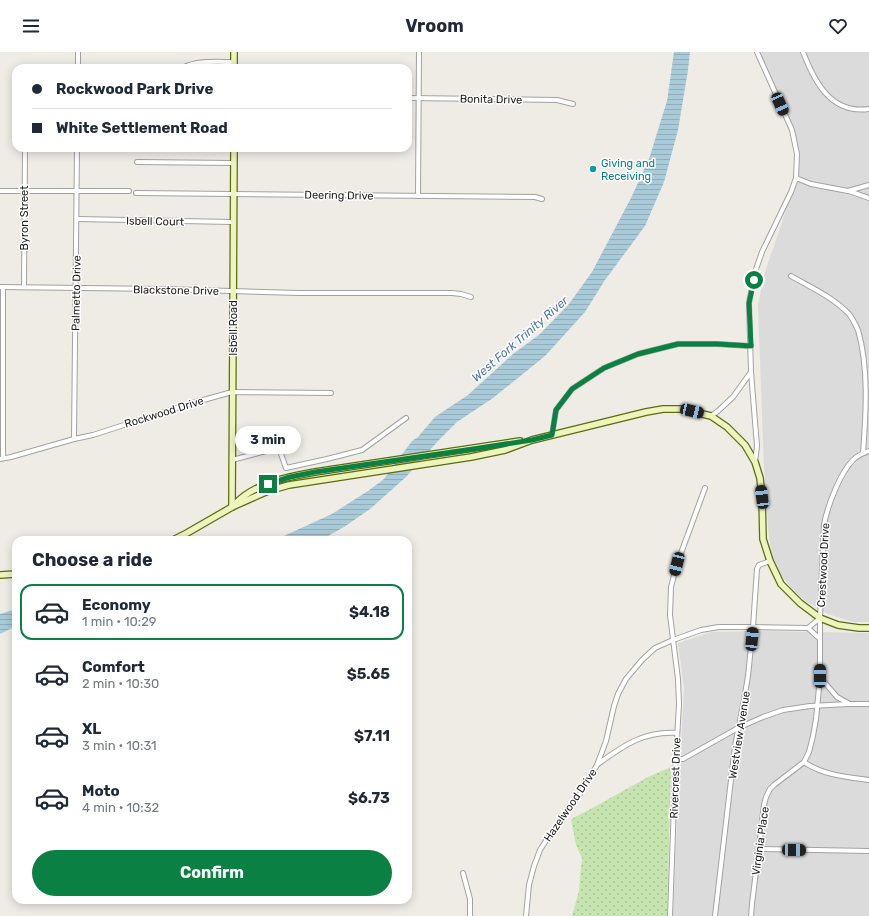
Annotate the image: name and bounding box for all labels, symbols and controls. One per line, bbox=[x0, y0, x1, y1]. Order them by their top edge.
icon: menu bbox=[20, 15, 42, 37]
text: Vroom bbox=[405, 15, 464, 37]
icon: heart bbox=[827, 15, 849, 37]
text: Rockwood Park Drive bbox=[56, 80, 213, 98]
car bbox=[770, 91, 790, 117]
street label: Bonita Drive bbox=[460, 92, 522, 107]
text: White Settlement Road bbox=[56, 119, 228, 137]
place label: Giving and Receiving bbox=[601, 157, 655, 183]
marker: Giving and Receiving bbox=[588, 164, 598, 174]
street label: Byron Street bbox=[18, 185, 31, 250]
street label: Deering Drive bbox=[304, 188, 374, 203]
street label: Isbell Court bbox=[126, 214, 185, 229]
street label: Palmetto Drive bbox=[69, 255, 84, 331]
route start bbox=[745, 271, 763, 289]
street label: Blackstone Drive bbox=[133, 283, 219, 298]
water label: West Fork Trinity River bbox=[469, 293, 571, 385]
street label: Isbell Road bbox=[227, 300, 240, 356]
street label: Rockwood Drive bbox=[123, 394, 205, 431]
car bbox=[679, 402, 705, 420]
callout: 3 min bbox=[235, 426, 301, 454]
text: 3 min bbox=[250, 432, 286, 447]
route end bbox=[259, 475, 277, 493]
car bbox=[755, 484, 769, 510]
street label: Crestwood Drive bbox=[815, 523, 832, 608]
text: Choose a ride bbox=[32, 549, 153, 571]
car bbox=[668, 551, 686, 577]
icon: car bbox=[34, 594, 70, 630]
text: Economy bbox=[82, 596, 151, 614]
text: $4.18 bbox=[349, 603, 390, 621]
text: 1 min · 10:29 bbox=[82, 614, 156, 629]
car bbox=[745, 626, 759, 652]
icon: car bbox=[34, 656, 70, 692]
text: Comfort bbox=[82, 658, 145, 676]
car bbox=[814, 664, 826, 688]
text: $5.65 bbox=[347, 665, 390, 683]
text: 2 min · 10:30 bbox=[82, 676, 159, 691]
street label: Westview Avenue bbox=[726, 690, 753, 780]
icon: car bbox=[34, 718, 70, 754]
text: XL bbox=[82, 720, 101, 738]
text: $7.11 bbox=[354, 727, 390, 745]
street label: Rivercrest Drive bbox=[668, 737, 683, 819]
text: 3 min · 10:31 bbox=[82, 738, 157, 753]
street label: Hazelwood Drive bbox=[541, 766, 600, 844]
icon: car bbox=[34, 780, 70, 816]
text: Moto bbox=[82, 782, 120, 800]
text: $6.73 bbox=[348, 789, 390, 807]
text: 4 min · 10:32 bbox=[82, 800, 159, 815]
street label: Virginia Place bbox=[749, 806, 772, 876]
car bbox=[782, 844, 806, 856]
button: Confirm bbox=[32, 850, 392, 896]

